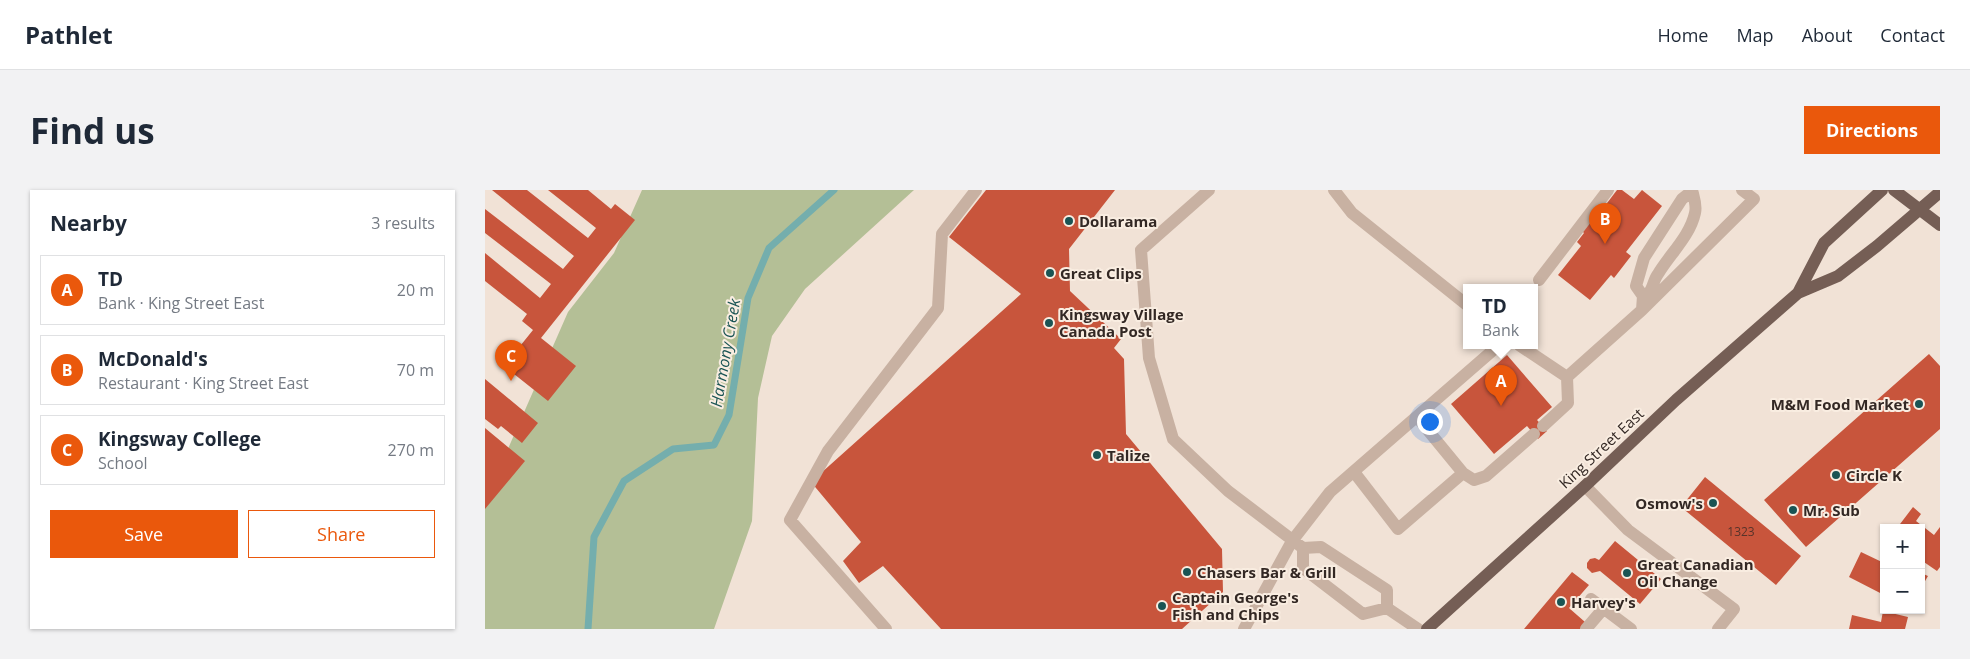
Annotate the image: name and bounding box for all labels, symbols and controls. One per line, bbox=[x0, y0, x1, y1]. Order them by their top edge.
text: Pathlet bbox=[25, 18, 113, 51]
text: Home bbox=[1658, 23, 1708, 47]
text: Map bbox=[1736, 23, 1774, 47]
text: About bbox=[1802, 23, 1852, 47]
text: Contact bbox=[1880, 23, 1945, 47]
button: Directions bbox=[1804, 106, 1940, 154]
text: Find us bbox=[30, 107, 155, 154]
pin: B bbox=[1589, 203, 1621, 244]
text: Nearby bbox=[50, 209, 127, 237]
place label: Dollarama bbox=[1079, 211, 1157, 231]
text: 3 results bbox=[371, 212, 435, 234]
marker: Dollarama bbox=[1063, 215, 1075, 227]
place label: Great Clips bbox=[1060, 263, 1142, 283]
text: TD bbox=[98, 266, 123, 292]
marker: Great Clips bbox=[1044, 267, 1056, 279]
text: A bbox=[61, 279, 73, 301]
text: 20 m bbox=[397, 279, 434, 301]
popup bbox=[1463, 284, 1538, 349]
text: Bank · King Street East bbox=[98, 292, 264, 314]
text: TD bbox=[1482, 293, 1507, 319]
water label: Harmony Creek bbox=[705, 296, 746, 409]
place label: Kingsway Village Canada Post bbox=[1059, 304, 1184, 341]
marker: Kingsway Village Canada Post bbox=[1043, 317, 1055, 329]
text: Bank bbox=[1482, 319, 1519, 341]
pin: C bbox=[495, 340, 527, 381]
text: McDonald's bbox=[98, 346, 208, 372]
text: B bbox=[62, 359, 72, 381]
text: 70 m bbox=[397, 359, 434, 381]
pin: A bbox=[1485, 365, 1517, 406]
text: Restaurant · King Street East bbox=[98, 372, 309, 394]
place label: M&M Food Market bbox=[1771, 394, 1909, 414]
marker: M&M Food Market bbox=[1913, 398, 1925, 410]
street label: King Street East bbox=[1554, 403, 1648, 493]
your location bbox=[1417, 409, 1443, 435]
text: Kingsway College bbox=[98, 426, 261, 452]
text: C bbox=[62, 439, 72, 461]
text: 270 m bbox=[388, 439, 434, 461]
place label: Talize bbox=[1107, 445, 1150, 465]
marker: Talize bbox=[1091, 449, 1103, 461]
text: School bbox=[98, 452, 148, 474]
place label: Circle K bbox=[1846, 465, 1902, 485]
marker: Circle K bbox=[1830, 469, 1842, 481]
place label: Osmow's bbox=[1635, 493, 1703, 513]
marker: Osmow's bbox=[1707, 497, 1719, 509]
place label: Mr. Sub bbox=[1803, 500, 1860, 520]
marker: Mr. Sub bbox=[1787, 504, 1799, 516]
button: Save bbox=[50, 510, 238, 558]
button: Share bbox=[248, 510, 435, 558]
house number: 1323 bbox=[1727, 523, 1755, 540]
map controls bbox=[1880, 524, 1925, 614]
button: + bbox=[1880, 524, 1925, 569]
place label: Great Canadian Oil Change bbox=[1637, 554, 1754, 591]
place label: Chasers Bar & Grill bbox=[1197, 562, 1336, 582]
marker: Chasers Bar & Grill bbox=[1181, 566, 1193, 578]
marker: Great Canadian Oil Change bbox=[1621, 567, 1633, 579]
button: − bbox=[1880, 569, 1925, 614]
place label: Captain George's Fish and Chips bbox=[1172, 587, 1299, 624]
place label: Harvey's bbox=[1571, 592, 1636, 612]
marker: Harvey's bbox=[1555, 596, 1567, 608]
marker: Captain George's Fish and Chips bbox=[1156, 600, 1168, 612]

